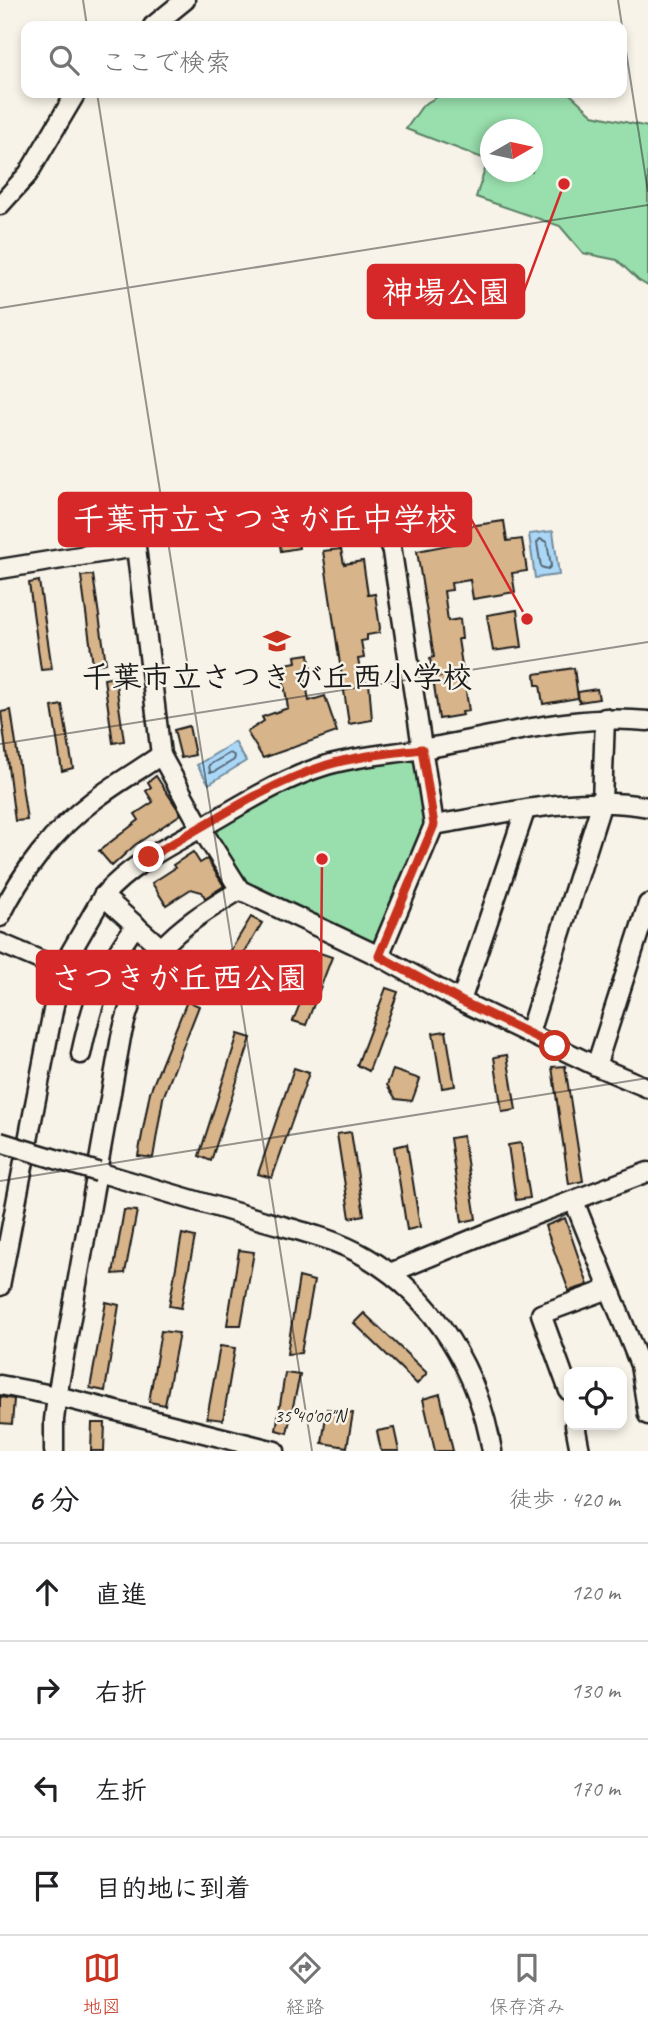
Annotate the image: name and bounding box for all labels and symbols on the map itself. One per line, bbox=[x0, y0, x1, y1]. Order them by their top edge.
north arrow bbox=[480, 119, 543, 182]
callout: 神場公園 bbox=[368, 265, 524, 318]
text: 神場公園 bbox=[382, 272, 510, 313]
callout: 千葉市立さつきが丘中学校 bbox=[59, 493, 471, 546]
text: 千葉市立さつきが丘中学校 bbox=[73, 499, 457, 540]
school or university icon: 千葉市立さつきが丘西小学校 bbox=[262, 626, 292, 656]
place label: 千葉市立さつきが丘西小学校 bbox=[82, 658, 472, 696]
route end bbox=[133, 841, 164, 872]
callout: さつきが丘西公園 bbox=[37, 951, 321, 1004]
text: さつきが丘西公園 bbox=[51, 958, 307, 999]
route start bbox=[539, 1030, 570, 1061]
text: 35°40'00"N bbox=[275, 1405, 349, 1427]

